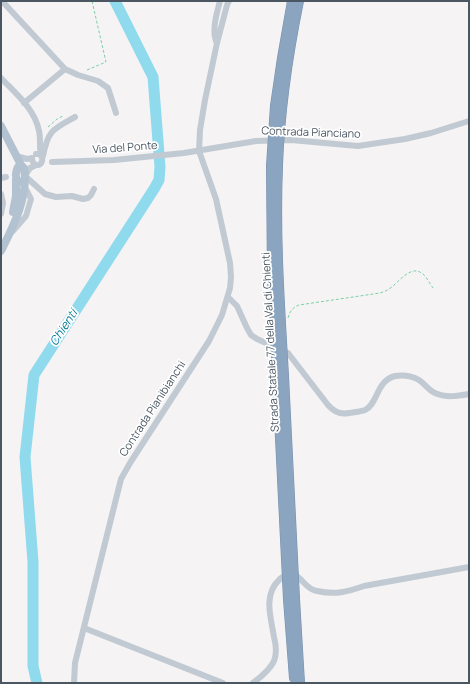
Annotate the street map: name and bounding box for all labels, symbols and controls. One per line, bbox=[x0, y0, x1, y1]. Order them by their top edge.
street label: Contrada Pianciano bbox=[261, 125, 361, 141]
street label: Via del Ponte bbox=[92, 139, 158, 157]
street label: Strada Statale 77 della Val di Chienti bbox=[260, 252, 282, 432]
water label: Chienti bbox=[47, 307, 81, 349]
street label: Contrada Pianibianchi bbox=[117, 359, 189, 459]

